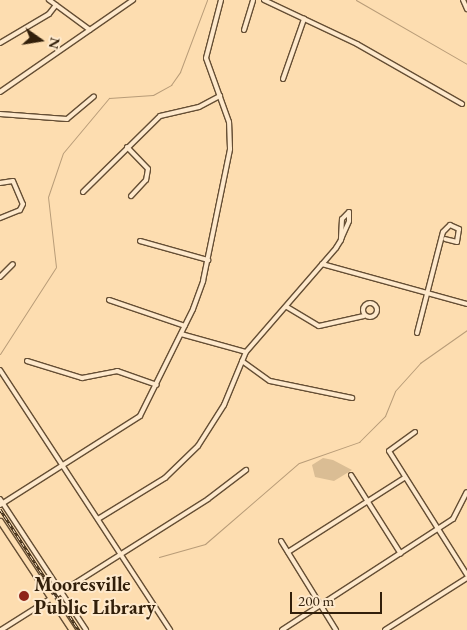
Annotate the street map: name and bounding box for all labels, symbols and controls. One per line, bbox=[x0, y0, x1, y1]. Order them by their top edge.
north arrow bbox=[15, 15, 65, 65]
text: N bbox=[45, 36, 65, 51]
place label: Mooresville Public Library bbox=[34, 572, 156, 619]
scale bar bbox=[292, 582, 384, 614]
marker: Mooresville Public Library bbox=[18, 590, 30, 602]
text: 200 m bbox=[298, 591, 334, 610]

